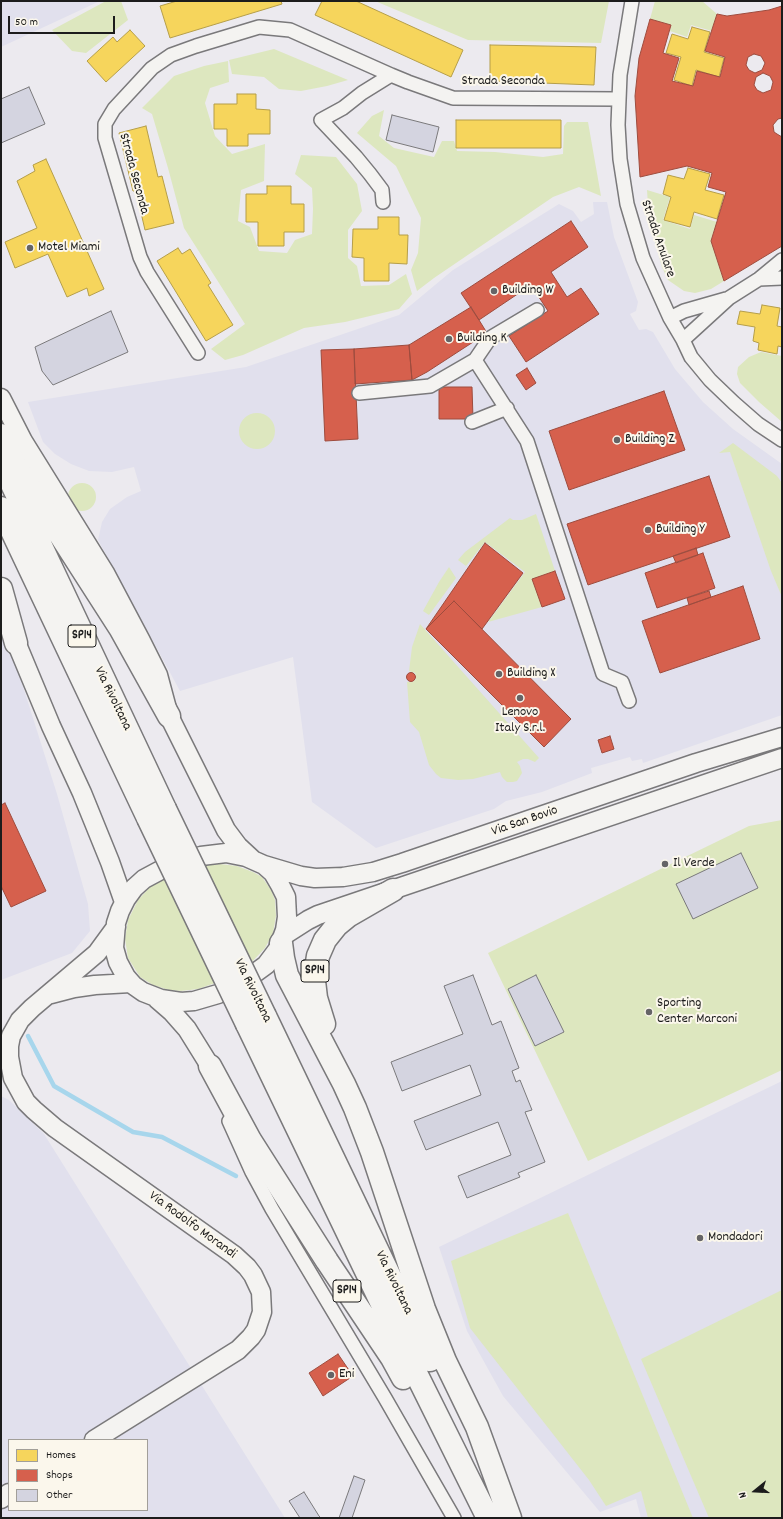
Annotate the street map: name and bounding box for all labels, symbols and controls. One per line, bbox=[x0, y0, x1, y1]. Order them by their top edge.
scale bar bbox=[10, 8, 117, 34]
text: 50 m bbox=[15, 14, 38, 31]
street label: Strada Seconda bbox=[461, 74, 545, 90]
street label: Strada Seconda bbox=[114, 132, 152, 216]
street label: Strada Anulare bbox=[636, 198, 678, 280]
place label: Motel Miami bbox=[38, 240, 100, 256]
marker: Motel Miami bbox=[25, 243, 35, 253]
place label: Building W bbox=[502, 283, 554, 299]
marker: Building W bbox=[489, 286, 499, 296]
place label: Building K bbox=[457, 331, 507, 347]
marker: Building K bbox=[444, 334, 454, 344]
place label: Building Z bbox=[625, 432, 675, 448]
marker: Building Z bbox=[612, 435, 622, 445]
place label: Building Y bbox=[656, 522, 705, 538]
marker: Building Y bbox=[643, 525, 653, 535]
road number: SP14 bbox=[68, 625, 96, 647]
street label: Via Rivoltana bbox=[89, 664, 135, 734]
place label: Building X bbox=[507, 666, 555, 682]
marker: Building X bbox=[494, 669, 504, 679]
marker: Lenovo Italy S.r.l. bbox=[515, 693, 525, 703]
place label: Lenovo Italy S.r.l. bbox=[495, 705, 545, 738]
street label: Via San Bovio bbox=[490, 803, 560, 841]
place label: Il Verde bbox=[673, 856, 715, 872]
marker: Il Verde bbox=[660, 859, 670, 869]
street label: Via Rivoltana bbox=[229, 956, 275, 1026]
road number: SP14 bbox=[301, 960, 329, 982]
place label: Sporting Center Marconi bbox=[657, 996, 737, 1028]
marker: Sporting Center Marconi bbox=[644, 1007, 654, 1017]
street label: Via Rodolfo Morandi bbox=[145, 1189, 239, 1263]
place label: Mondadori bbox=[708, 1230, 763, 1246]
marker: Mondadori bbox=[695, 1233, 705, 1243]
street label: Via Rivoltana bbox=[370, 1248, 416, 1318]
road number: SP14 bbox=[333, 1280, 361, 1302]
place label: Eni bbox=[339, 1367, 354, 1383]
marker: Eni bbox=[326, 1370, 336, 1380]
legend bbox=[8, 1439, 148, 1511]
text: Homes bbox=[46, 1447, 76, 1464]
text: Shops bbox=[46, 1467, 73, 1484]
north arrow bbox=[735, 1471, 775, 1511]
text: Other bbox=[46, 1487, 73, 1504]
text: N bbox=[735, 1490, 752, 1500]

